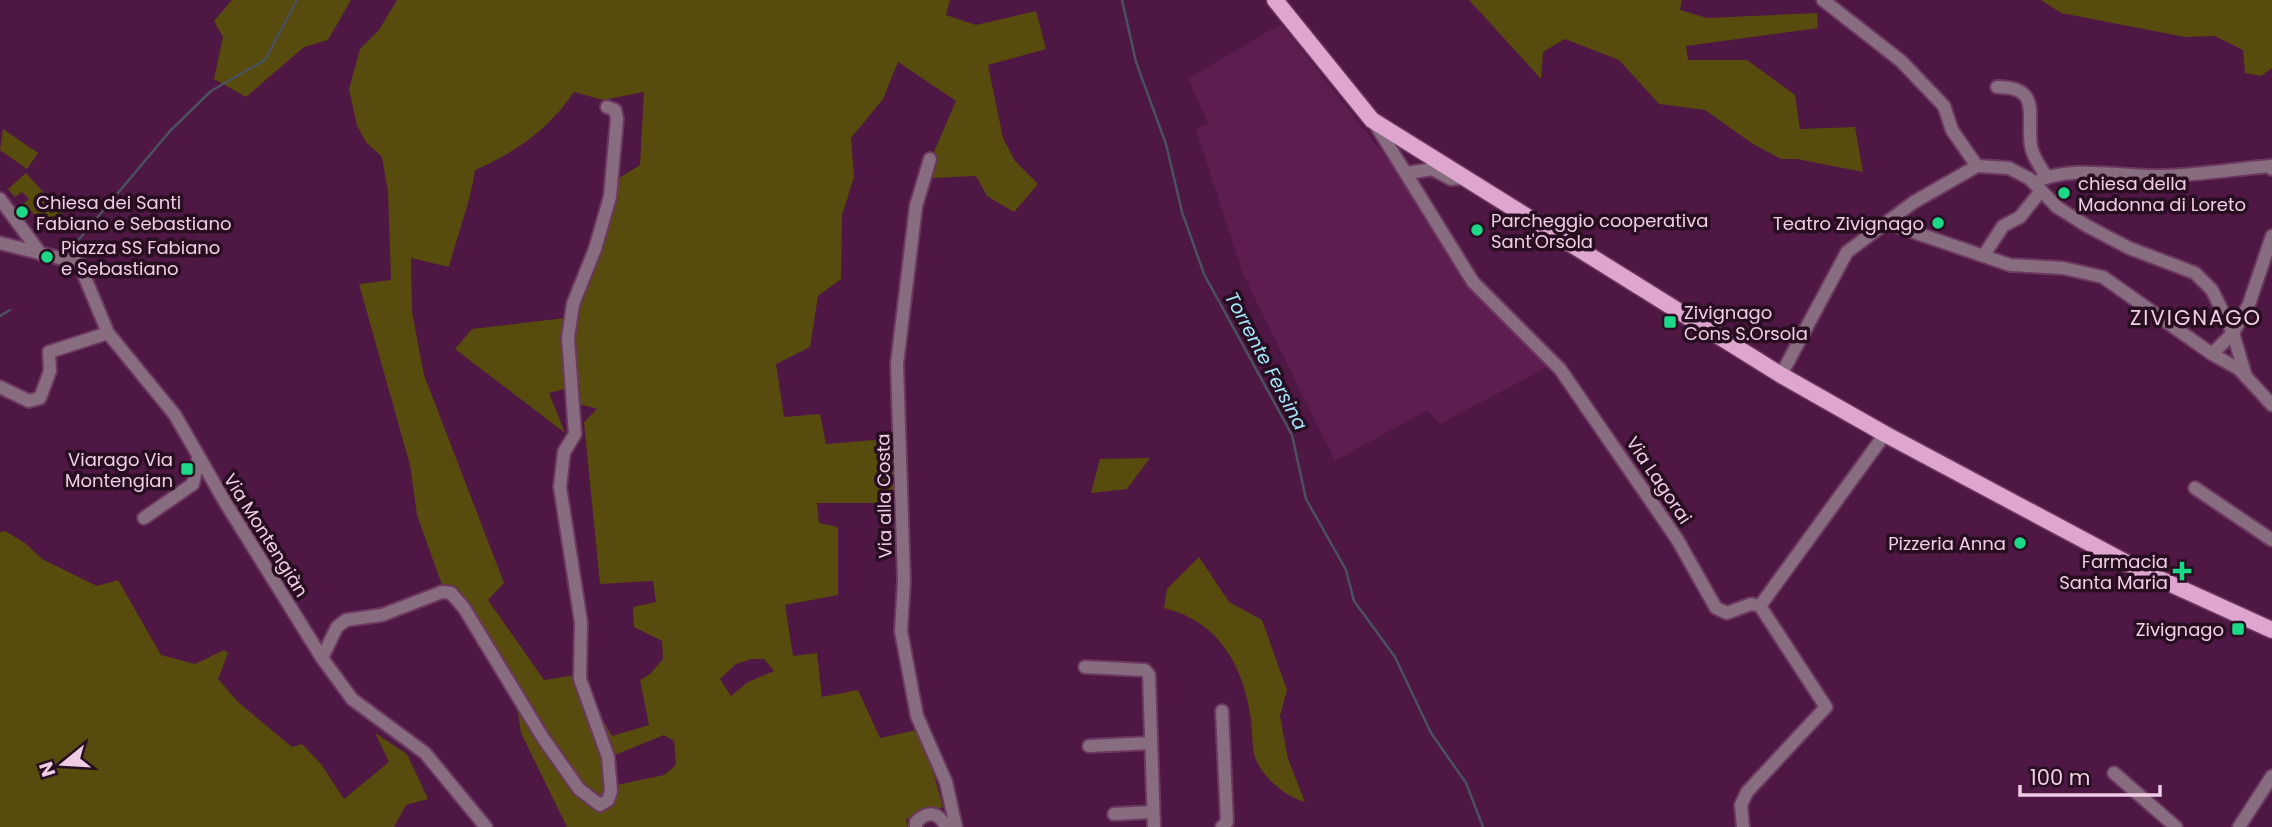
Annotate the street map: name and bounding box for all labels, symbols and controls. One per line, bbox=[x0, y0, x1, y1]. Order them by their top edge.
place label: chiesa della Madonna di Loreto bbox=[2078, 171, 2246, 217]
marker: chiesa della Madonna di Loreto bbox=[2056, 185, 2072, 201]
place label: Chiesa dei Santi Fabiano e Sebastiano bbox=[36, 190, 231, 236]
marker: Chiesa dei Santi Fabiano e Sebastiano bbox=[14, 204, 30, 220]
place label: Parcheggio cooperativa Sant'Orsola bbox=[1491, 208, 1708, 254]
place label: Teatro Zivignago bbox=[1773, 211, 1924, 236]
marker: Teatro Zivignago bbox=[1930, 215, 1946, 231]
marker: Parcheggio cooperativa Sant'Orsola bbox=[1469, 222, 1485, 238]
place label: Piazza SS Fabiano e Sebastiano bbox=[61, 235, 220, 281]
marker: Piazza SS Fabiano e Sebastiano bbox=[39, 249, 55, 265]
water label: Torrente Fersina bbox=[1218, 287, 1314, 435]
place label: Zivignago Cons S.Orsola bbox=[1684, 300, 1808, 346]
district label: ZIVIGNAGO bbox=[2130, 303, 2262, 332]
marker: Zivignago Cons S.Orsola bbox=[1662, 314, 1678, 330]
street label: Via Lagorai bbox=[1621, 431, 1697, 529]
street label: Via alla Costa bbox=[870, 433, 898, 559]
place label: Viarago Via Montengian bbox=[65, 447, 173, 493]
marker: Viarago Via Montengian bbox=[179, 461, 195, 477]
street label: Via Montengiàn bbox=[218, 468, 314, 602]
place label: Pizzeria Anna bbox=[1888, 531, 2006, 556]
marker: Pizzeria Anna bbox=[2012, 535, 2028, 551]
place label: Farmacia Santa Maria bbox=[2059, 549, 2168, 595]
marker: Farmacia Santa Maria bbox=[2174, 563, 2190, 579]
place label: Zivignago bbox=[2136, 617, 2224, 642]
marker: Zivignago bbox=[2230, 621, 2246, 637]
north arrow bbox=[28, 729, 98, 799]
scale bar bbox=[2020, 754, 2160, 798]
text: N bbox=[32, 758, 62, 780]
text: 100 m bbox=[2030, 763, 2090, 792]

